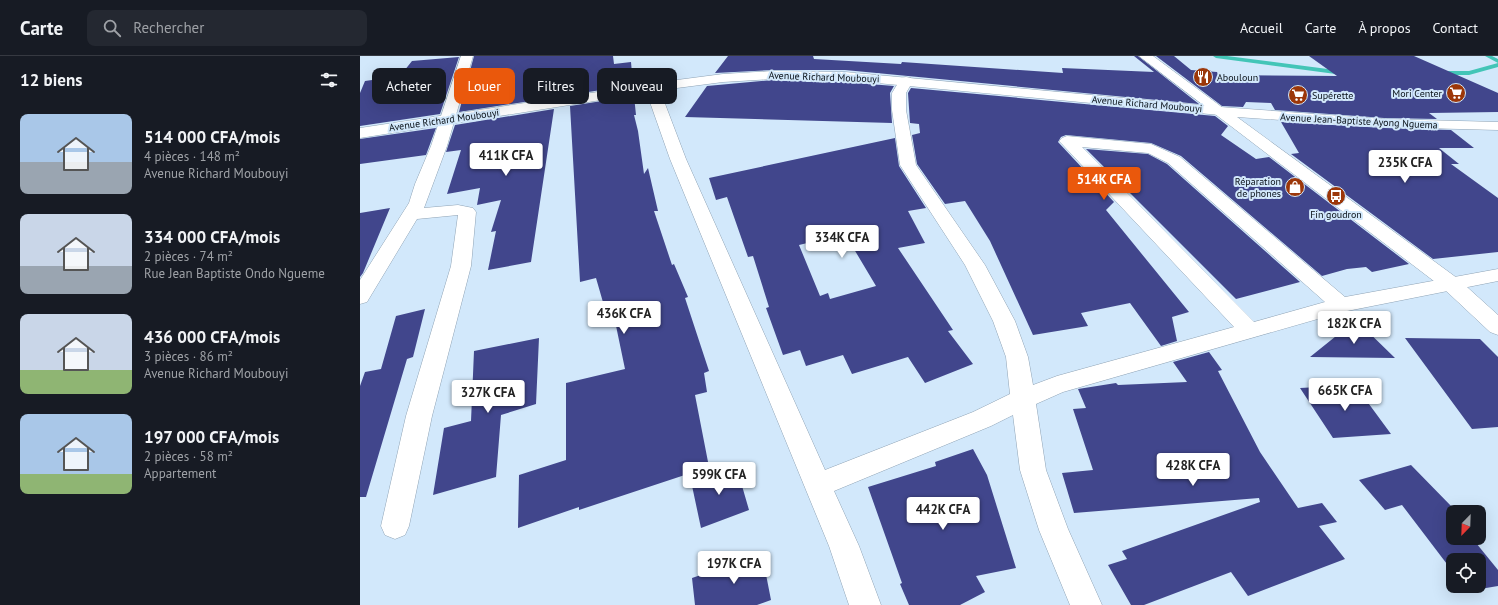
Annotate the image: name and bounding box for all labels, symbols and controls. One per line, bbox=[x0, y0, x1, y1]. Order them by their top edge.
search box bbox=[87, 10, 367, 46]
text: Carte bbox=[20, 16, 63, 40]
icon: search bbox=[101, 17, 123, 39]
text: Rechercher bbox=[133, 18, 204, 37]
text: Accueil bbox=[1240, 19, 1283, 37]
text: Carte bbox=[1305, 19, 1336, 37]
text: À propos bbox=[1358, 19, 1411, 37]
text: Contact bbox=[1433, 19, 1478, 37]
restaurant icon: Abouloun bbox=[1192, 66, 1214, 88]
chip: Acheter bbox=[372, 68, 446, 104]
chip: Louer bbox=[454, 68, 515, 104]
chip: Filtres bbox=[523, 68, 589, 104]
chip: Nouveau bbox=[597, 68, 677, 104]
text: 12 biens bbox=[20, 69, 82, 91]
icon: filters bbox=[318, 69, 340, 91]
street label: Avenue Richard Moubouyi bbox=[768, 69, 880, 85]
place label: Abouloun bbox=[1217, 71, 1258, 84]
supermarket icon: Mori Center bbox=[1445, 82, 1467, 104]
supermarket icon: Supérette bbox=[1287, 84, 1309, 106]
place label: Mori Center bbox=[1392, 87, 1443, 100]
place label: Supérette bbox=[1312, 89, 1353, 102]
street label: Avenue Richard Moubouyi bbox=[1091, 93, 1203, 115]
street label: Avenue Richard Moubouyi bbox=[388, 106, 500, 134]
street label: Avenue Jean-Baptiste Ayong Nguema bbox=[1280, 110, 1438, 132]
text: 514 000 CFA/mois bbox=[144, 126, 280, 148]
icon: home bbox=[52, 130, 100, 178]
pin: 411K CFA bbox=[465, 143, 547, 177]
text: 411K CFA bbox=[479, 147, 533, 164]
text: 4 pièces · 148 m² bbox=[144, 148, 240, 165]
pin: 235K CFA bbox=[1364, 150, 1446, 184]
text: 235K CFA bbox=[1378, 154, 1432, 171]
text: Avenue Richard Moubouyi bbox=[144, 165, 288, 182]
pin: 514K CFA bbox=[1063, 167, 1145, 201]
text: 514K CFA bbox=[1077, 171, 1131, 188]
place label: Réparation de phones bbox=[1235, 175, 1281, 200]
shop icon: Réparation de phones bbox=[1284, 176, 1306, 198]
bus stop icon: Fin goudron bbox=[1325, 185, 1347, 207]
place label: Fin goudron bbox=[1310, 208, 1362, 221]
pin: 334K CFA bbox=[801, 225, 883, 259]
text: 334 000 CFA/mois bbox=[144, 226, 280, 248]
text: 334K CFA bbox=[815, 229, 869, 246]
icon: home bbox=[52, 230, 100, 278]
text: 2 pièces · 74 m² bbox=[144, 248, 233, 265]
text: Rue Jean Baptiste Ondo Ngueme bbox=[144, 265, 325, 282]
pin: 436K CFA bbox=[583, 301, 665, 335]
text: 436K CFA bbox=[597, 305, 651, 322]
pin: 182K CFA bbox=[1313, 311, 1395, 345]
text: 182K CFA bbox=[1327, 315, 1381, 332]
text: 436 000 CFA/mois bbox=[144, 326, 280, 348]
icon: home bbox=[52, 330, 100, 378]
text: 3 pièces · 86 m² bbox=[144, 348, 233, 365]
text: Avenue Richard Moubouyi bbox=[144, 365, 288, 382]
pin: 665K CFA bbox=[1304, 378, 1386, 412]
pin: 327K CFA bbox=[447, 380, 529, 414]
text: 665K CFA bbox=[1318, 382, 1372, 399]
text: 327K CFA bbox=[461, 384, 515, 401]
text: 197 000 CFA/mois bbox=[144, 426, 279, 448]
icon: home bbox=[52, 430, 100, 478]
text: 2 pièces · 58 m² bbox=[144, 448, 233, 465]
pin: 428K CFA bbox=[1152, 453, 1234, 487]
text: 428K CFA bbox=[1166, 457, 1220, 474]
pin: 599K CFA bbox=[678, 462, 760, 496]
text: Appartement bbox=[144, 465, 216, 482]
text: 599K CFA bbox=[692, 466, 746, 483]
pin: 442K CFA bbox=[902, 497, 984, 531]
text: 442K CFA bbox=[916, 501, 970, 518]
north arrow bbox=[1446, 505, 1486, 545]
map controls bbox=[1446, 505, 1486, 593]
pin: 197K CFA bbox=[693, 551, 775, 585]
button: locate bbox=[1446, 553, 1486, 593]
text: 197K CFA bbox=[707, 555, 761, 572]

